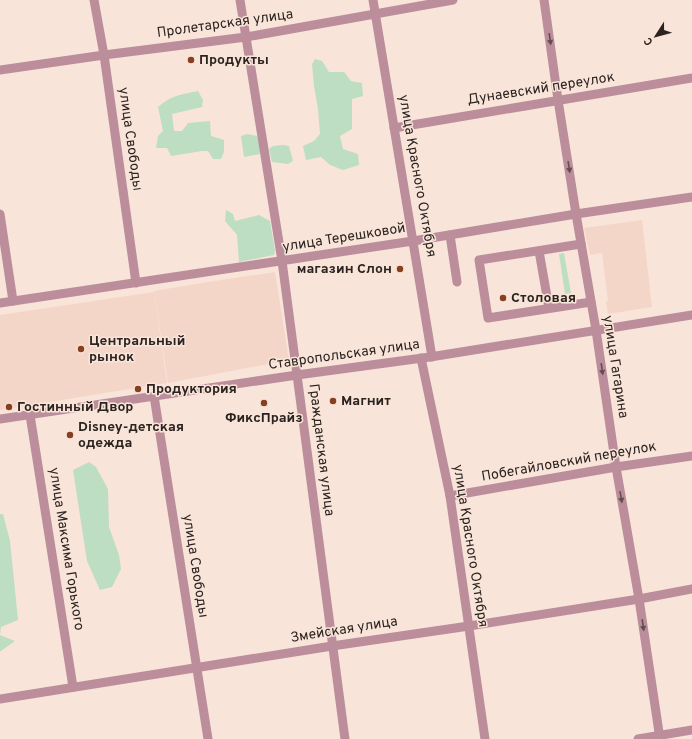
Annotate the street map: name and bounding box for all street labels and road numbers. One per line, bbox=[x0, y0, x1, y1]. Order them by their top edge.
street label: Пролетарская улица bbox=[156, 6, 294, 42]
street label: Дунаевский переулок bbox=[466, 69, 616, 109]
street label: улица Свободы bbox=[114, 86, 146, 192]
street label: улица Красного Октября bbox=[394, 93, 440, 259]
street label: улица Терешковой bbox=[281, 220, 407, 256]
street label: улица Гагарина bbox=[598, 314, 632, 420]
street label: Ставропольская улица bbox=[267, 336, 421, 374]
street label: Гражданская улица bbox=[304, 383, 338, 517]
street label: Побегайловский переулок bbox=[480, 438, 658, 486]
street label: улица Красного Октября bbox=[449, 463, 491, 629]
street label: улица Максима Горького bbox=[45, 466, 87, 632]
street label: улица Свободы bbox=[178, 513, 212, 619]
street label: Змейская улица bbox=[289, 613, 399, 647]

